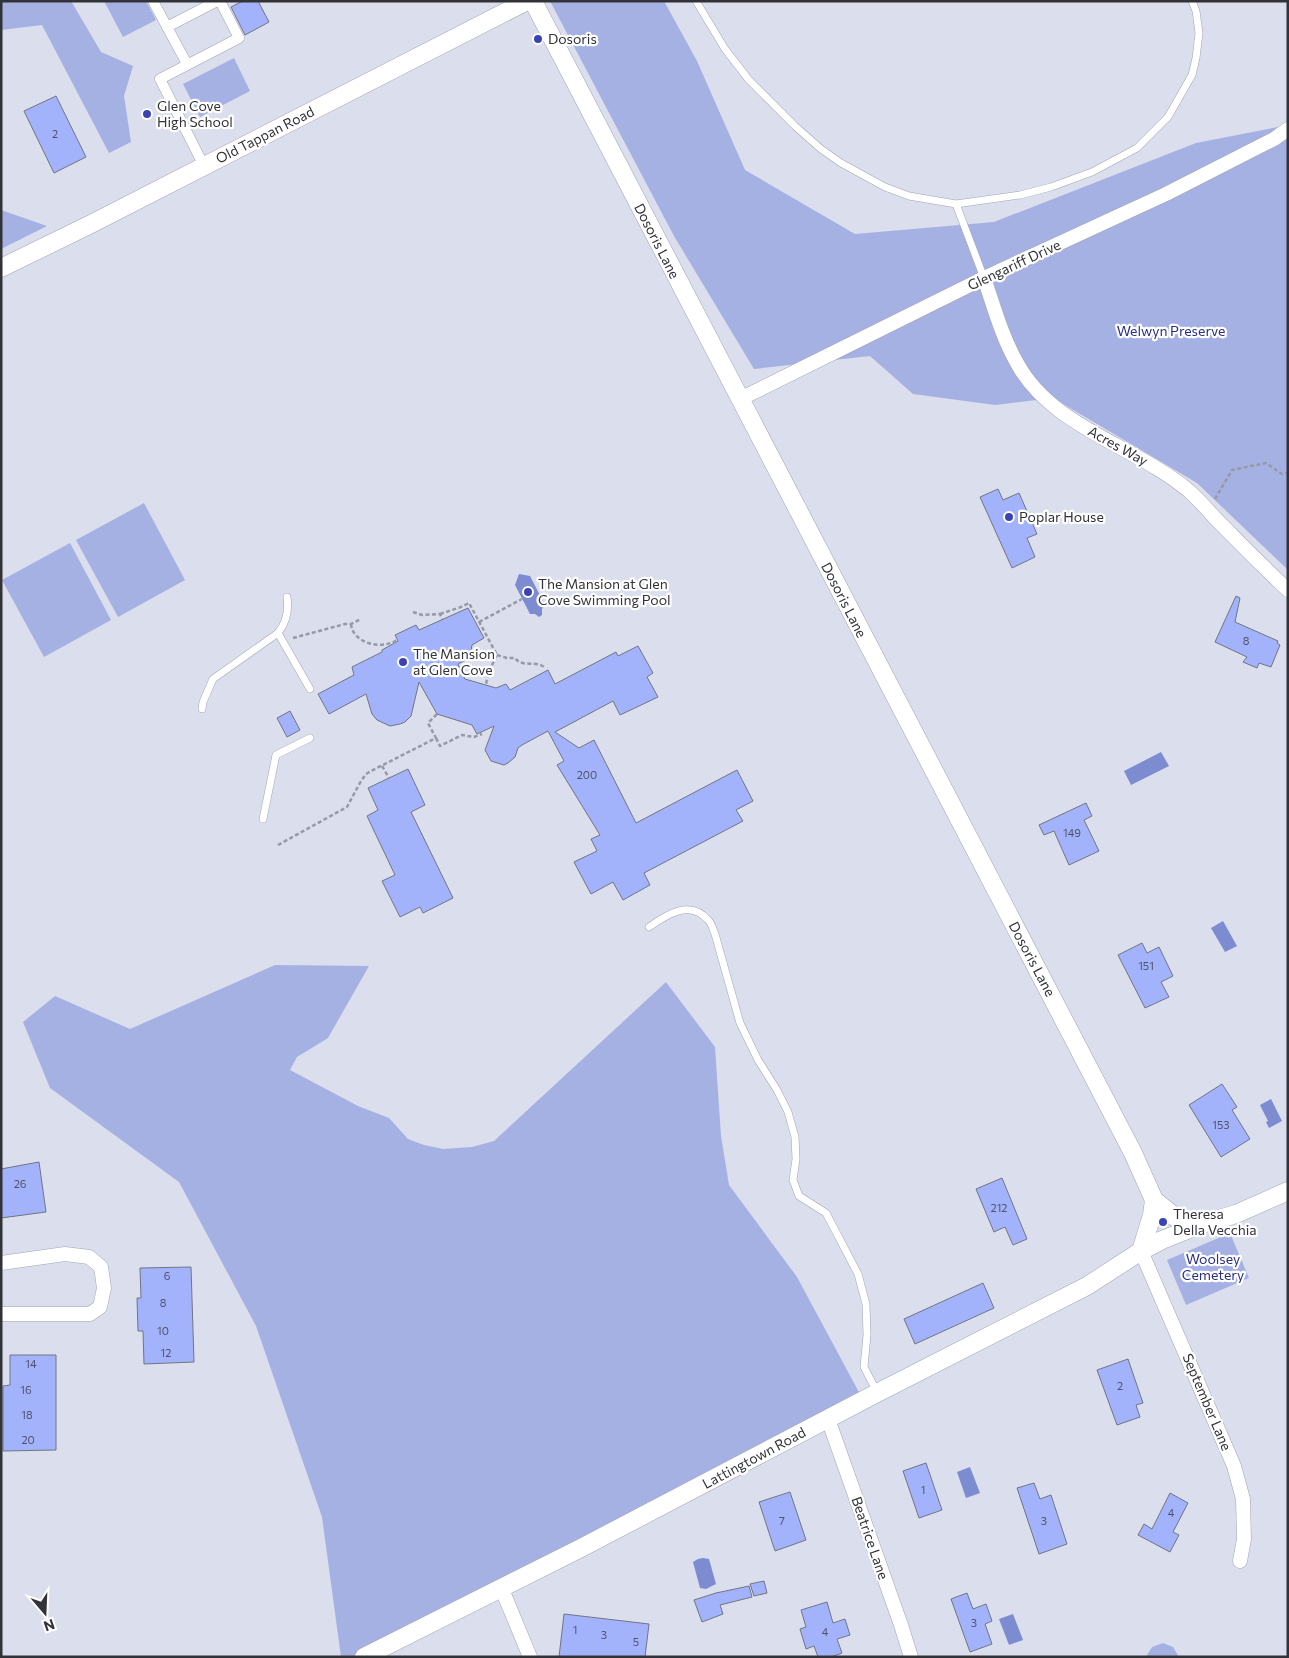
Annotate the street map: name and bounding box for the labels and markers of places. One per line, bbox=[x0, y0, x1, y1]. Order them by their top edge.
place label: Dosoris bbox=[548, 30, 597, 47]
marker: Dosoris bbox=[532, 33, 544, 45]
place label: Glen Cove High School bbox=[157, 97, 233, 130]
marker: Glen Cove High School bbox=[141, 108, 153, 120]
place label: Poplar House bbox=[1019, 508, 1104, 525]
marker: Poplar House bbox=[1003, 511, 1015, 523]
place label: The Mansion at Glen Cove Swimming Pool bbox=[538, 575, 671, 608]
marker: The Mansion at Glen Cove Swimming Pool bbox=[522, 586, 534, 598]
place label: The Mansion at Glen Cove bbox=[413, 645, 495, 678]
marker: The Mansion at Glen Cove bbox=[397, 656, 409, 668]
place label: Theresa Della Vecchia bbox=[1173, 1205, 1257, 1238]
marker: Theresa Della Vecchia bbox=[1157, 1216, 1169, 1228]

